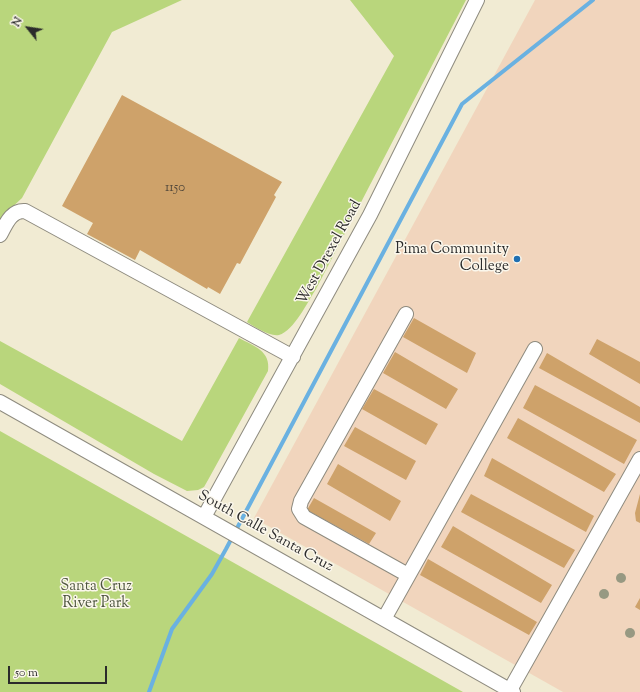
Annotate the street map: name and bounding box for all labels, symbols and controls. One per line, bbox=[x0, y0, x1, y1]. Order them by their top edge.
north arrow bbox=[8, 8, 48, 48]
text: N bbox=[8, 14, 27, 30]
house number: 1150 bbox=[165, 181, 185, 197]
street label: West Drexel Road bbox=[294, 198, 366, 308]
place label: Pima Community College bbox=[395, 241, 509, 276]
marker: Pima Community College bbox=[512, 254, 522, 264]
street label: South Calle Santa Cruz bbox=[194, 487, 336, 577]
park label: Santa Cruz River Park bbox=[60, 578, 132, 613]
scale bar bbox=[10, 658, 109, 684]
text: 50 m bbox=[15, 664, 38, 682]

